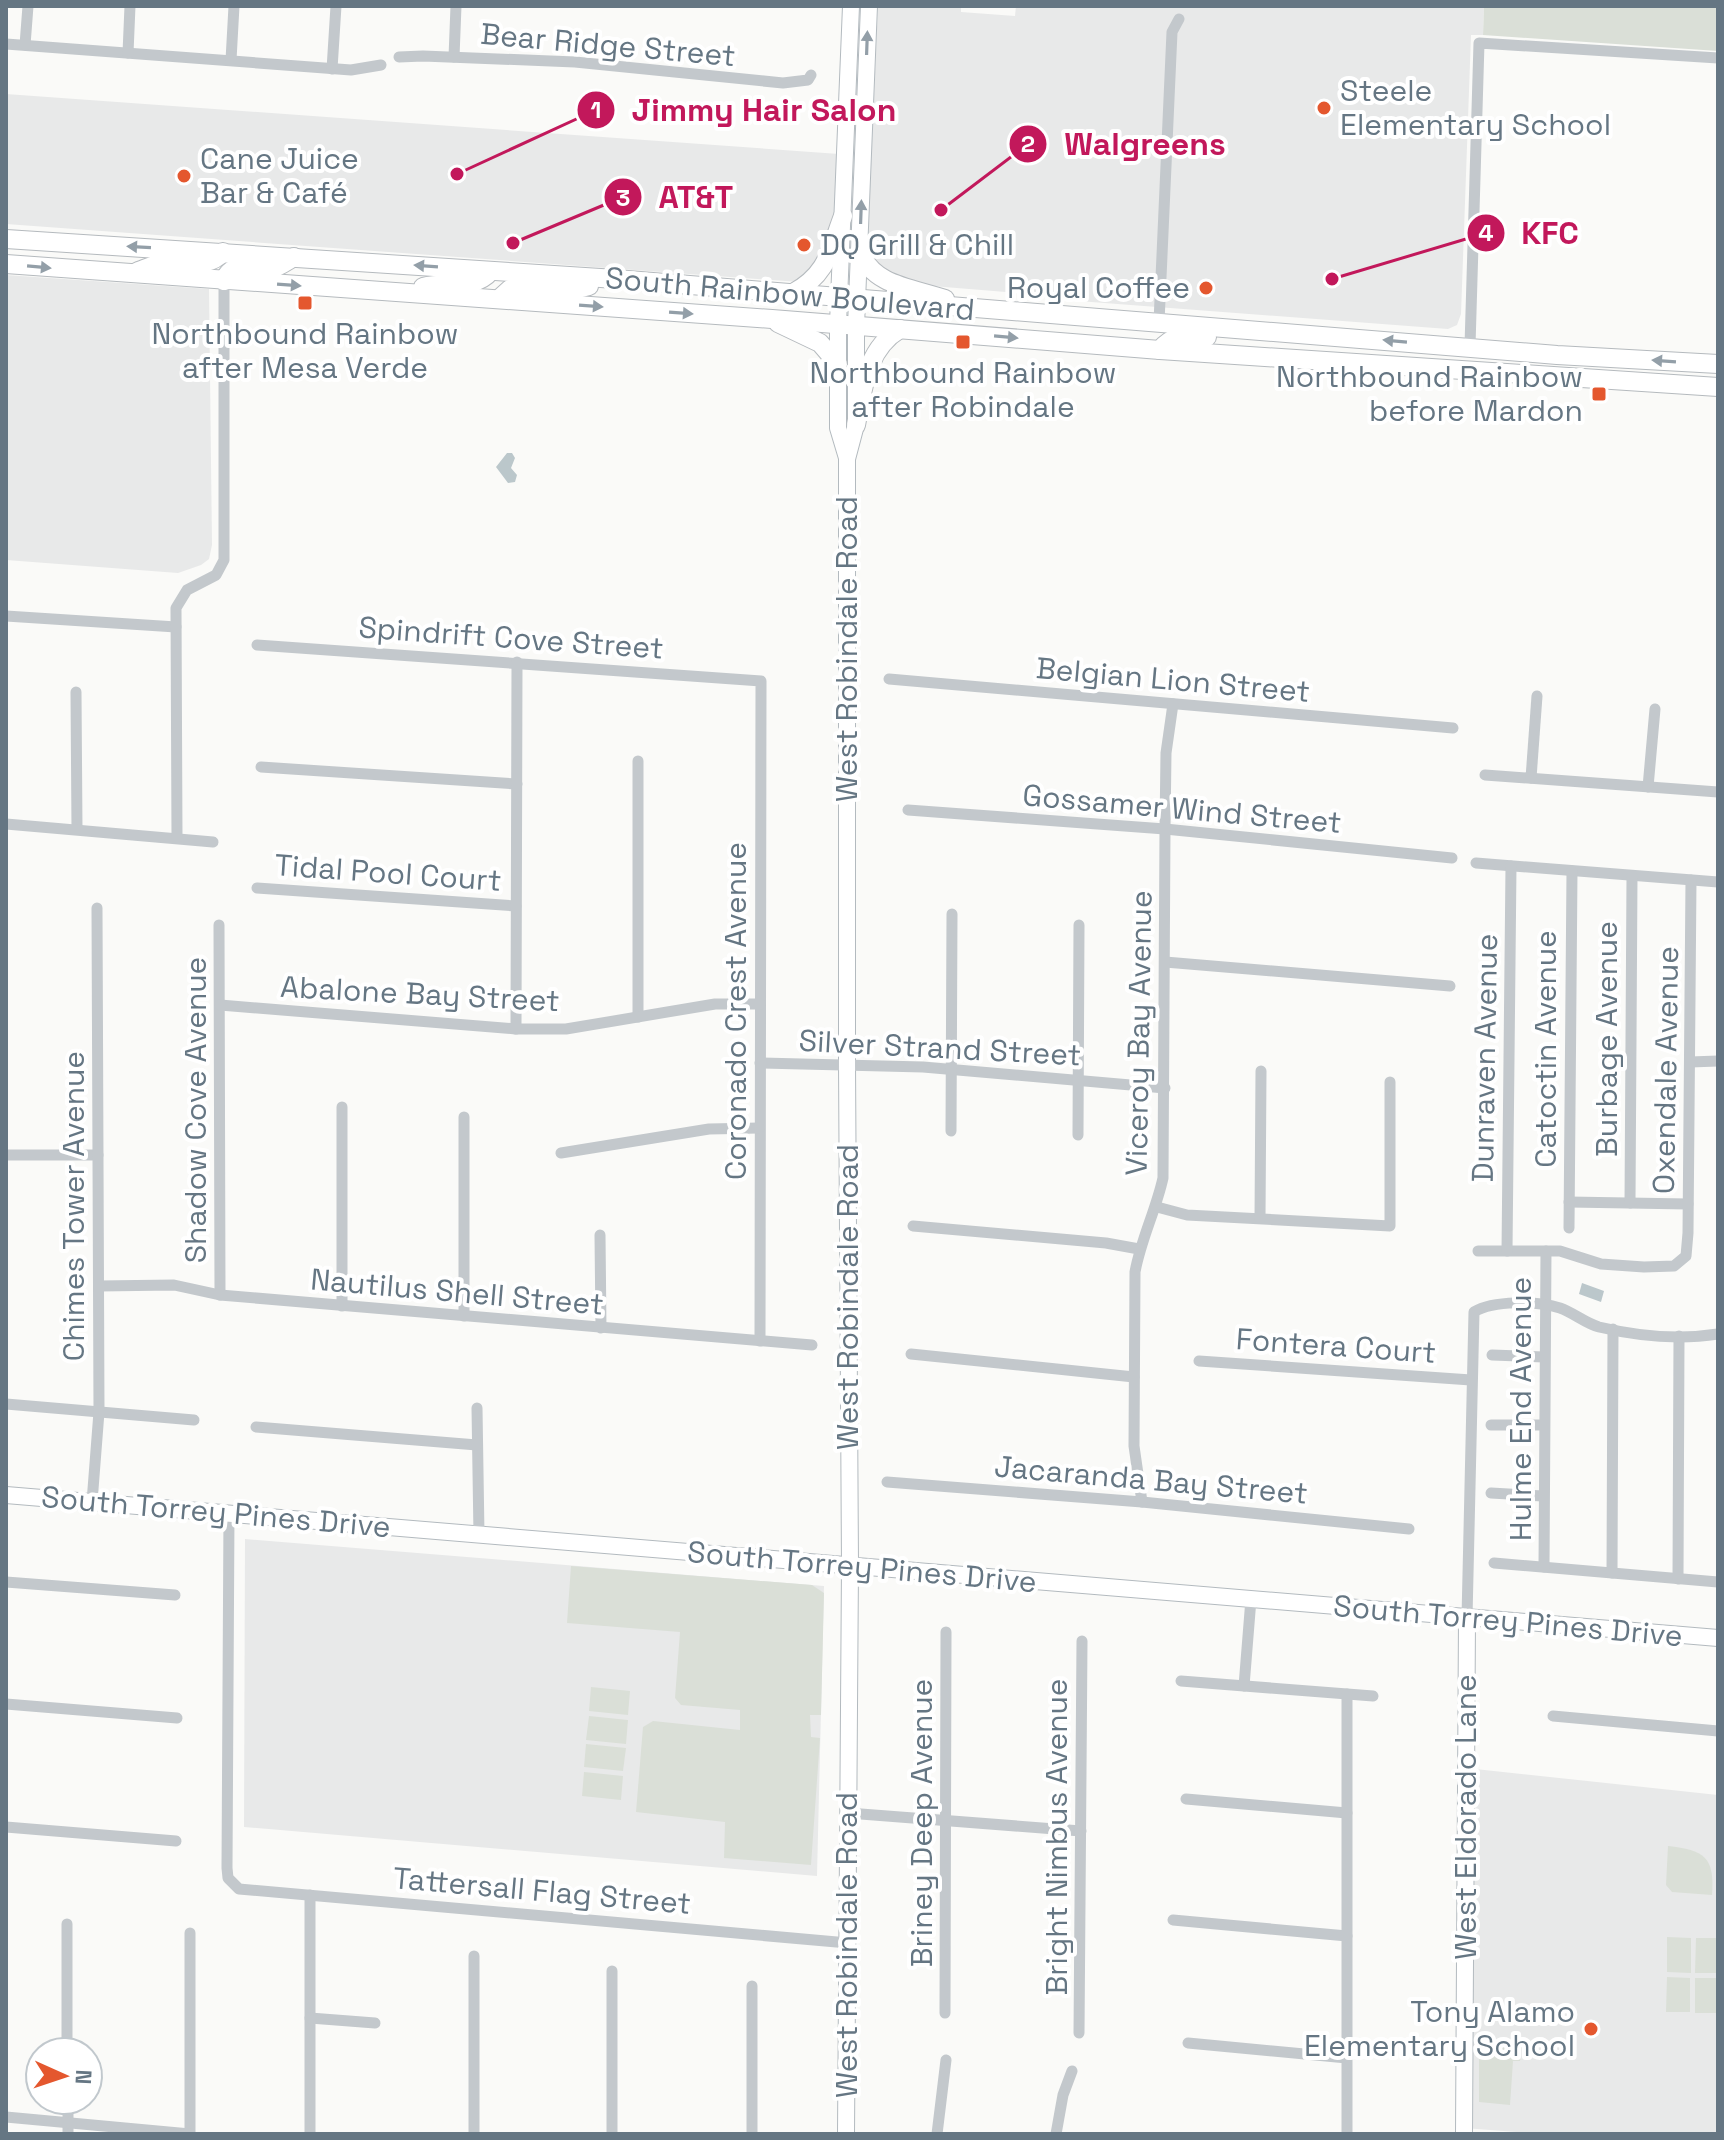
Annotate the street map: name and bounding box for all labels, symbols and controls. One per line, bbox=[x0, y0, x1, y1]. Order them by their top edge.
street label: Bear Ridge Street bbox=[479, 14, 737, 75]
one-way arrow bbox=[861, 30, 874, 55]
place label: Steele Elementary School bbox=[1340, 71, 1611, 144]
callout: Jimmy Hair Salon bbox=[576, 82, 912, 138]
text: Jimmy Hair Salon bbox=[632, 90, 896, 130]
text: 1 bbox=[591, 94, 601, 125]
marker: Steele Elementary School bbox=[1315, 99, 1333, 117]
callout: Walgreens bbox=[1008, 116, 1242, 172]
text: Walgreens bbox=[1064, 124, 1226, 164]
text: 2 bbox=[1021, 128, 1035, 159]
place label: Cane Juice Bar & Café bbox=[200, 139, 359, 212]
marker: Cane Juice Bar & Café bbox=[175, 167, 193, 185]
callout: AT&T bbox=[603, 169, 750, 225]
text: AT&T bbox=[659, 177, 734, 217]
text: 3 bbox=[616, 182, 630, 213]
one-way arrow bbox=[854, 199, 867, 224]
callout: KFC bbox=[1466, 205, 1595, 261]
text: KFC bbox=[1521, 213, 1579, 253]
text: 4 bbox=[1478, 217, 1494, 248]
place label: DQ Grill & Chill bbox=[820, 225, 1014, 264]
marker: DQ Grill & Chill bbox=[795, 236, 813, 254]
one-way arrow bbox=[126, 240, 151, 253]
street label: South Rainbow Boulevard bbox=[604, 258, 976, 329]
one-way arrow bbox=[413, 259, 438, 272]
one-way arrow bbox=[27, 261, 52, 274]
place label: Royal Coffee bbox=[1007, 268, 1190, 307]
one-way arrow bbox=[277, 279, 302, 292]
marker: Royal Coffee bbox=[1197, 279, 1215, 297]
marker: Northbound Rainbow after Mesa Verde bbox=[296, 294, 314, 312]
one-way arrow bbox=[579, 300, 604, 313]
one-way arrow bbox=[669, 307, 694, 320]
place label: Northbound Rainbow after Mesa Verde bbox=[151, 314, 459, 387]
one-way arrow bbox=[993, 331, 1018, 344]
marker: Northbound Rainbow after Robindale bbox=[954, 333, 972, 351]
one-way arrow bbox=[1383, 334, 1408, 347]
place label: Northbound Rainbow after Robindale bbox=[809, 353, 1117, 426]
one-way arrow bbox=[1651, 354, 1676, 367]
place label: Northbound Rainbow before Mardon bbox=[1276, 357, 1583, 430]
marker: Northbound Rainbow before Mardon bbox=[1590, 385, 1608, 403]
street label: West Robindale Road bbox=[827, 496, 866, 802]
street label: Spindrift Cove Street bbox=[357, 607, 665, 668]
street label: Belgian Lion Street bbox=[1034, 648, 1312, 711]
street label: Gossamer Wind Street bbox=[1021, 775, 1343, 842]
street label: Coronado Crest Avenue bbox=[716, 842, 755, 1180]
street label: Tidal Pool Court bbox=[273, 845, 503, 900]
street label: Viceroy Bay Avenue bbox=[1117, 890, 1160, 1176]
street label: Burbage Avenue bbox=[1587, 921, 1626, 1157]
street label: Catoctin Avenue bbox=[1526, 930, 1565, 1168]
street label: Dunraven Avenue bbox=[1463, 933, 1506, 1183]
street label: Oxendale Avenue bbox=[1644, 946, 1687, 1194]
street label: Shadow Cove Avenue bbox=[176, 957, 215, 1263]
street label: Abalone Bay Street bbox=[279, 967, 561, 1020]
street label: Silver Strand Street bbox=[798, 1021, 1082, 1074]
street label: Chimes Tower Avenue bbox=[54, 1051, 93, 1361]
street label: West Robindale Road bbox=[828, 1144, 867, 1450]
street label: Nautilus Shell Street bbox=[309, 1259, 605, 1324]
street label: Hulme End Avenue bbox=[1501, 1277, 1540, 1541]
street label: Fontera Court bbox=[1235, 1319, 1437, 1372]
street label: Jacaranda Bay Street bbox=[993, 1446, 1309, 1513]
street label: South Torrey Pines Drive bbox=[40, 1477, 392, 1546]
street label: South Torrey Pines Drive bbox=[686, 1532, 1038, 1601]
street label: South Torrey Pines Drive bbox=[1332, 1586, 1684, 1655]
street label: West Eldorado Lane bbox=[1446, 1674, 1485, 1960]
street label: Bright Nimbus Avenue bbox=[1037, 1678, 1076, 1996]
street label: Briney Deep Avenue bbox=[902, 1679, 941, 1967]
street label: West Robindale Road bbox=[827, 1792, 866, 2098]
street label: Tattersall Flag Street bbox=[391, 1858, 693, 1923]
place label: Tony Alamo Elementary School bbox=[1304, 1992, 1575, 2065]
marker: Tony Alamo Elementary School bbox=[1582, 2020, 1600, 2038]
north arrow bbox=[24, 2036, 104, 2116]
text: N bbox=[70, 2069, 98, 2085]

